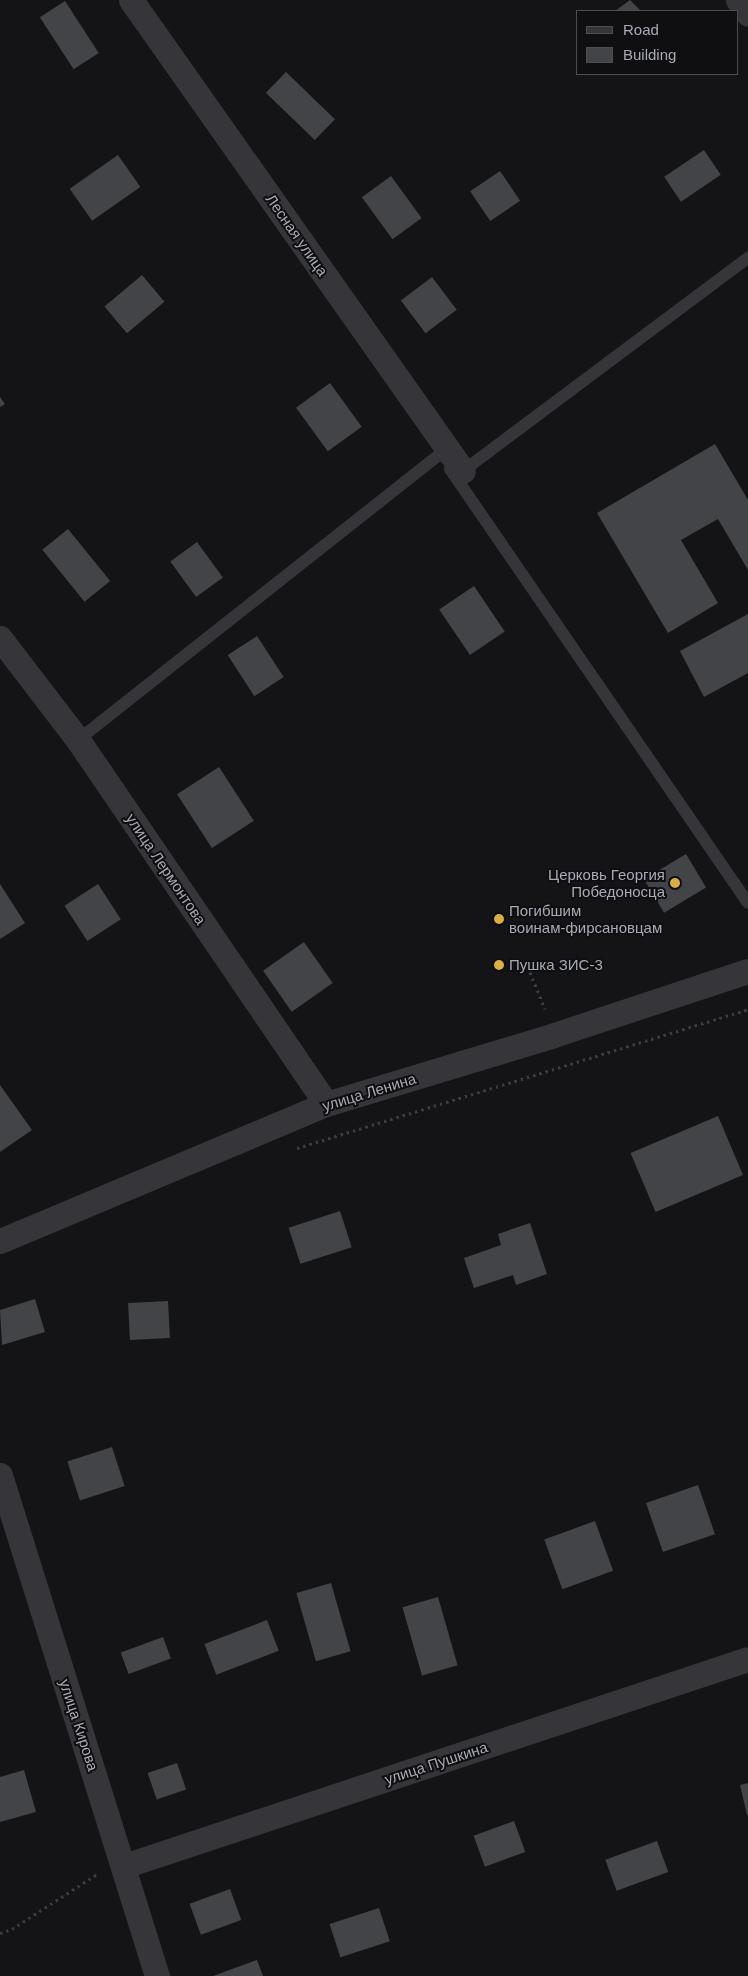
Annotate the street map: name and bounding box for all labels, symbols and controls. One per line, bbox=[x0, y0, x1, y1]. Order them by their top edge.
legend bbox=[576, 10, 738, 75]
text: Road bbox=[623, 21, 659, 38]
text: Building bbox=[623, 46, 676, 63]
street label: Лесная улица bbox=[262, 191, 332, 279]
street label: улица Лермонтова bbox=[122, 810, 210, 928]
place label: Церковь Георгия Победоносца bbox=[548, 865, 665, 900]
marker: Церковь Георгия Победоносца bbox=[669, 877, 681, 889]
place label: Погибшим воинам-фирсановцам bbox=[509, 901, 662, 936]
marker: Погибшим воинам-фирсановцам bbox=[493, 913, 505, 925]
place label: Пушка ЗИС-3 bbox=[509, 956, 603, 974]
marker: Пушка ЗИС-3 bbox=[493, 959, 505, 971]
street label: улица Ленина bbox=[320, 1069, 418, 1115]
street label: улица Кирова bbox=[56, 1677, 102, 1773]
street label: улица Пушкина bbox=[382, 1738, 490, 1788]

